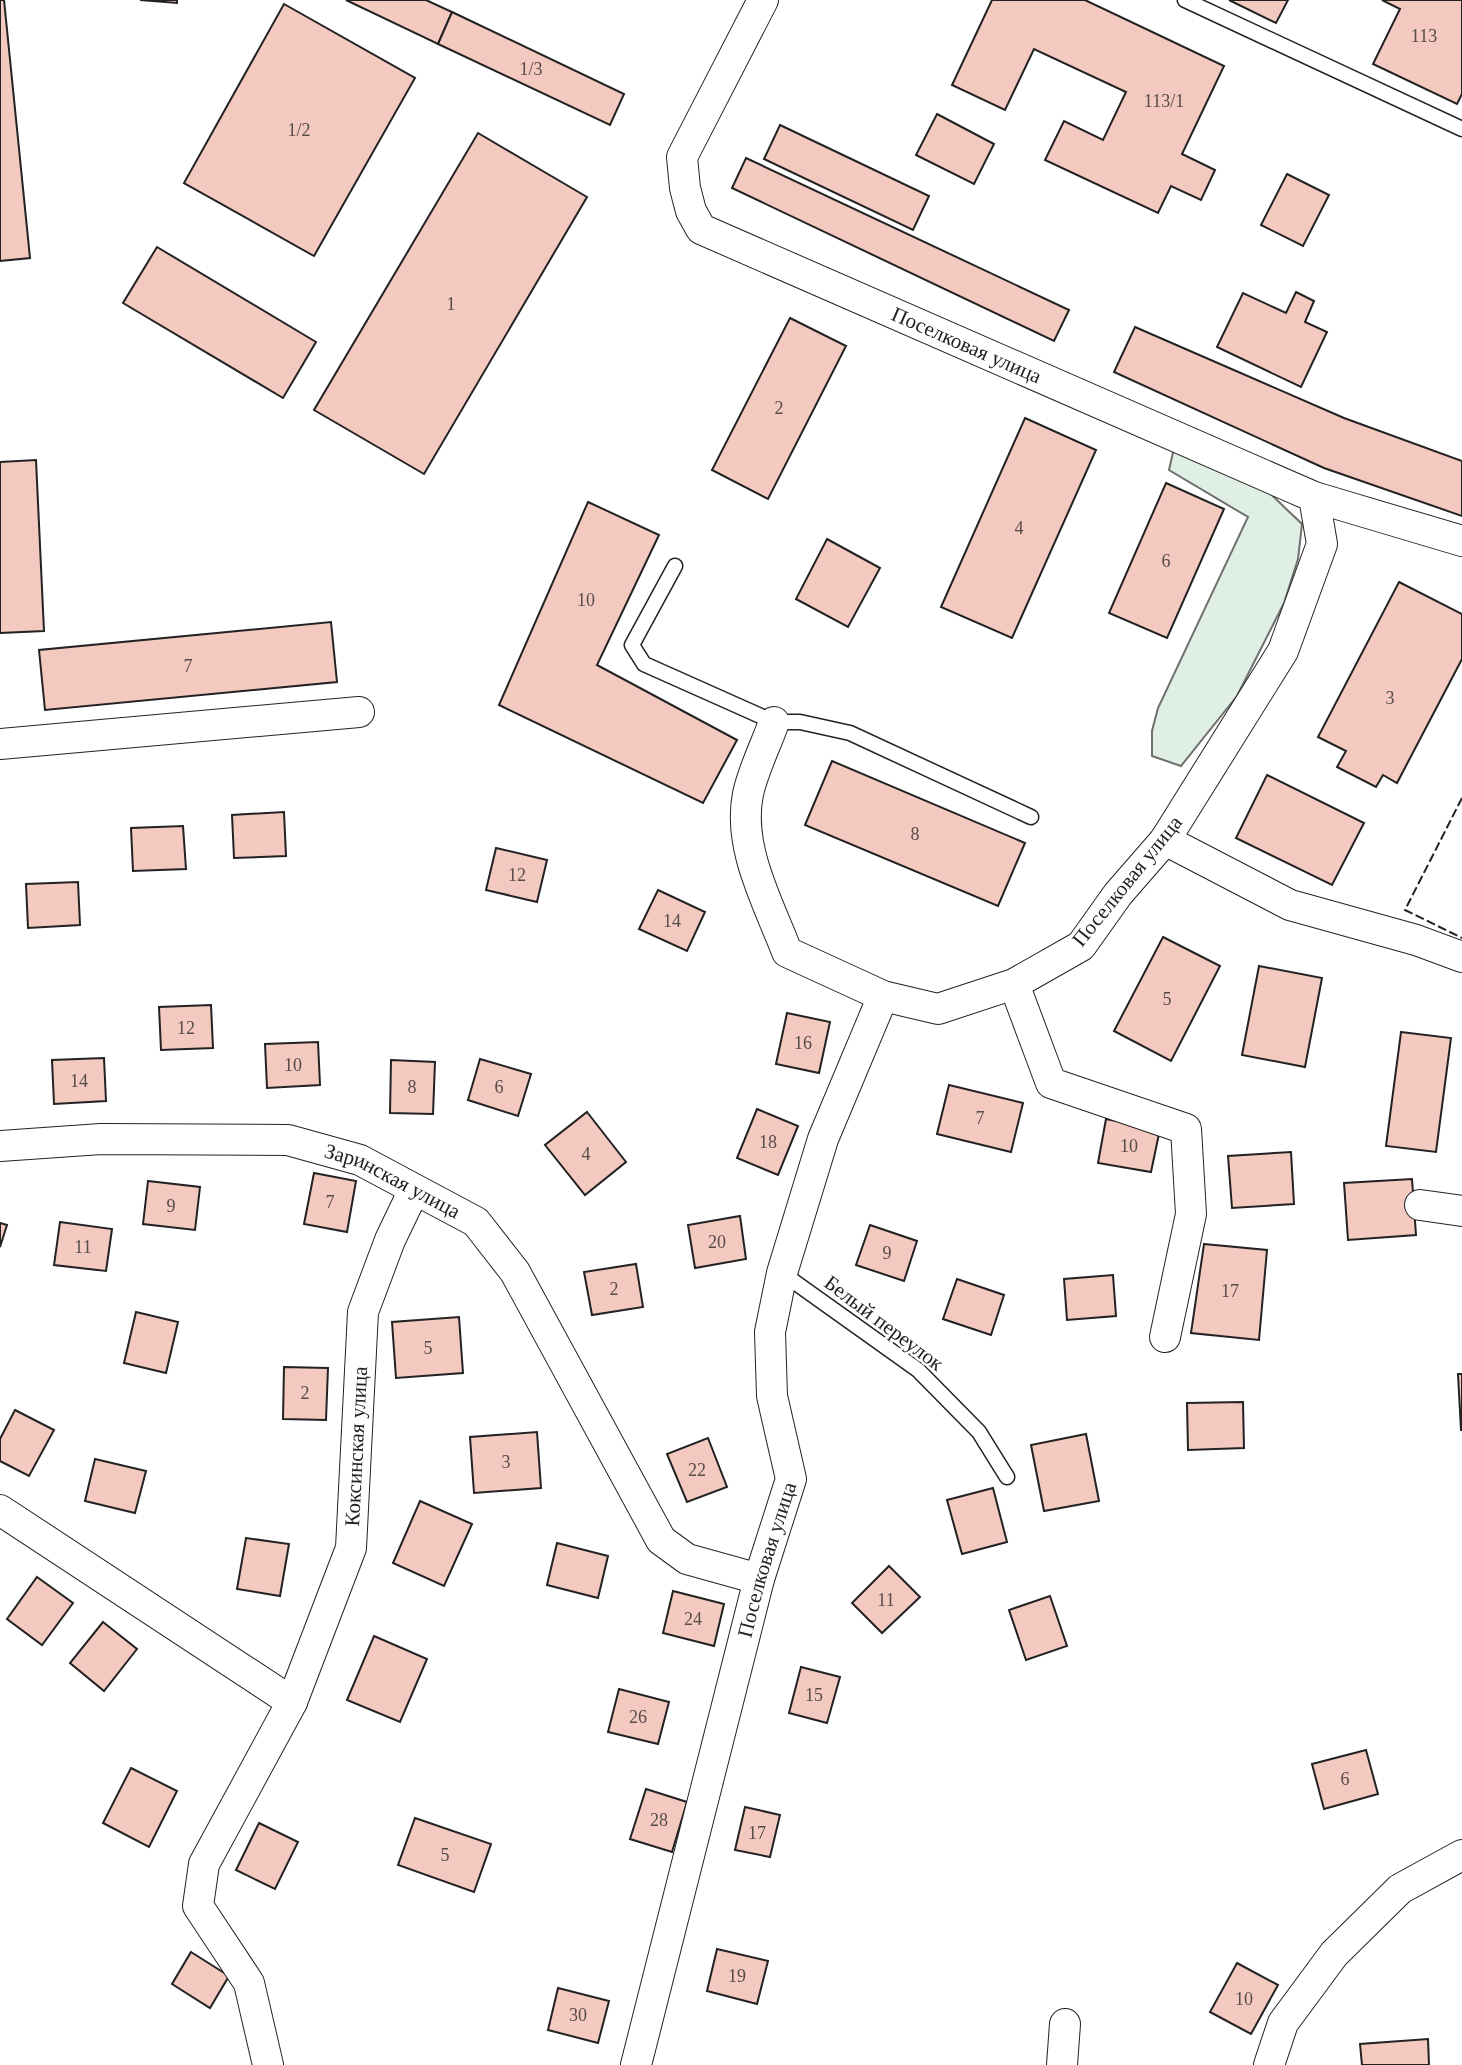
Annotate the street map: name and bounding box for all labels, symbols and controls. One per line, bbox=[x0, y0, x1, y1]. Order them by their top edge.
house number: 113 bbox=[1411, 26, 1437, 46]
house number: 1/3 bbox=[519, 59, 543, 79]
house number: 113/1 bbox=[1144, 91, 1184, 111]
house number: 1/2 bbox=[287, 120, 311, 140]
house number: 1 bbox=[447, 294, 456, 314]
street label: Поселковая улица bbox=[888, 302, 1046, 389]
house number: 2 bbox=[775, 398, 784, 418]
house number: 4 bbox=[1015, 518, 1024, 538]
house number: 6 bbox=[1162, 551, 1171, 571]
house number: 10 bbox=[577, 590, 595, 610]
house number: 7 bbox=[184, 656, 193, 676]
house number: 3 bbox=[1386, 688, 1395, 708]
street label: Поселковая улица bbox=[1067, 810, 1187, 951]
house number: 8 bbox=[911, 824, 920, 844]
house number: 12 bbox=[508, 865, 526, 885]
house number: 14 bbox=[663, 911, 681, 931]
house number: 5 bbox=[1163, 989, 1172, 1009]
house number: 12 bbox=[177, 1018, 195, 1038]
house number: 16 bbox=[794, 1033, 812, 1053]
house number: 10 bbox=[284, 1055, 302, 1075]
house number: 14 bbox=[70, 1071, 88, 1091]
house number: 8 bbox=[408, 1077, 417, 1097]
house number: 6 bbox=[495, 1077, 504, 1097]
house number: 7 bbox=[976, 1108, 985, 1128]
house number: 18 bbox=[759, 1132, 777, 1152]
house number: 10 bbox=[1120, 1136, 1138, 1156]
street label: Заринская улица bbox=[322, 1139, 465, 1224]
house number: 4 bbox=[582, 1144, 591, 1164]
house number: 7 bbox=[326, 1192, 335, 1212]
house number: 9 bbox=[167, 1196, 176, 1216]
house number: 20 bbox=[708, 1232, 726, 1252]
house number: 11 bbox=[74, 1237, 92, 1257]
house number: 9 bbox=[883, 1243, 892, 1263]
street label: Белый переулок bbox=[820, 1270, 949, 1376]
house number: 2 bbox=[610, 1279, 619, 1299]
house number: 17 bbox=[1221, 1281, 1239, 1301]
house number: 5 bbox=[424, 1338, 433, 1358]
street label: Коксинская улица bbox=[340, 1365, 372, 1527]
house number: 2 bbox=[301, 1383, 310, 1403]
house number: 3 bbox=[502, 1452, 511, 1472]
house number: 22 bbox=[688, 1460, 706, 1480]
street label: Поселковая улица bbox=[733, 1478, 801, 1640]
house number: 11 bbox=[877, 1590, 895, 1610]
house number: 24 bbox=[684, 1609, 702, 1629]
house number: 15 bbox=[805, 1685, 823, 1705]
house number: 26 bbox=[629, 1707, 647, 1727]
house number: 6 bbox=[1341, 1769, 1350, 1789]
house number: 28 bbox=[650, 1810, 668, 1830]
house number: 17 bbox=[748, 1823, 766, 1843]
house number: 5 bbox=[441, 1845, 450, 1865]
house number: 19 bbox=[728, 1966, 746, 1986]
house number: 10 bbox=[1235, 1989, 1253, 2009]
house number: 30 bbox=[569, 2005, 587, 2025]

